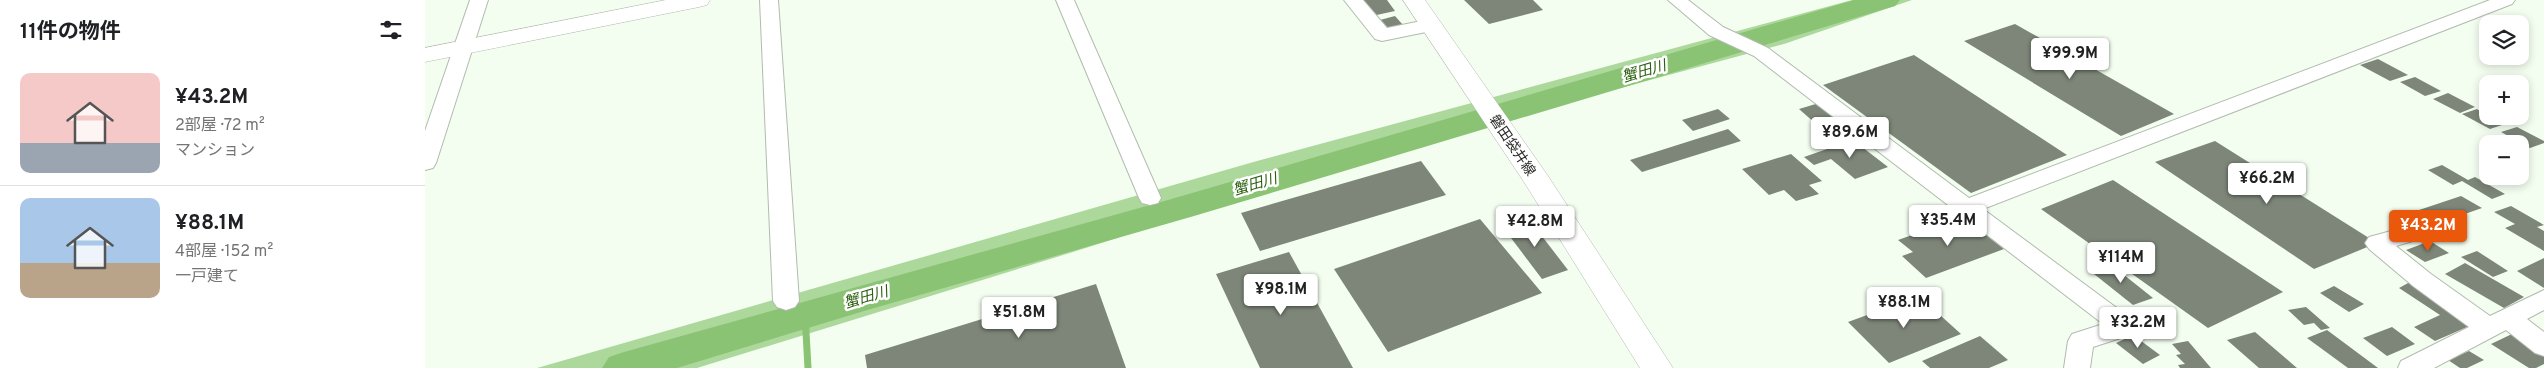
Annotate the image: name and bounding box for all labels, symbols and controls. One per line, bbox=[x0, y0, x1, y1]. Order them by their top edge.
map controls bbox=[2479, 15, 2529, 185]
button: layers bbox=[2479, 15, 2529, 65]
icon: filters bbox=[377, 16, 405, 44]
text: 11件の物件 bbox=[20, 19, 121, 46]
pin: ¥99.9M bbox=[2029, 38, 2111, 80]
text: ¥99.9M bbox=[2042, 44, 2098, 64]
water label: 蟹田川 bbox=[1620, 57, 1671, 88]
button: + bbox=[2479, 75, 2529, 125]
text: ¥43.2M bbox=[175, 84, 248, 111]
icon: home bbox=[60, 93, 120, 153]
street label: 磐田袋井線 bbox=[1485, 112, 1539, 180]
text: 2部屋 · 72 m² bbox=[175, 116, 265, 136]
pin: ¥89.6M bbox=[1809, 116, 1891, 159]
text: ¥89.6M bbox=[1822, 123, 1878, 143]
button: − bbox=[2479, 135, 2529, 185]
text: マンション bbox=[175, 141, 255, 161]
pin: ¥66.2M bbox=[2226, 162, 2308, 205]
text: ¥66.2M bbox=[2239, 169, 2295, 189]
water label: 蟹田川 bbox=[1231, 170, 1282, 201]
pin: ¥35.4M bbox=[1907, 204, 1989, 247]
pin: ¥42.8M bbox=[1494, 206, 1576, 248]
text: ¥88.1M bbox=[175, 210, 244, 237]
pin: ¥43.2M bbox=[2387, 210, 2469, 252]
text: ¥35.4M bbox=[1920, 211, 1976, 231]
text: ¥42.8M bbox=[1507, 212, 1563, 232]
text: ¥43.2M bbox=[2400, 216, 2456, 236]
icon: home bbox=[60, 218, 120, 278]
text: 4部屋 · 152 m² bbox=[175, 242, 273, 262]
pin: ¥114M bbox=[2086, 242, 2156, 284]
text: ¥114M bbox=[2098, 248, 2144, 268]
text: 一戸建て bbox=[175, 267, 239, 287]
pin: ¥98.1M bbox=[1240, 274, 1322, 316]
text: ¥98.1M bbox=[1255, 280, 1307, 300]
water label: 蟹田川 bbox=[842, 283, 893, 314]
pin: ¥88.1M bbox=[1863, 286, 1945, 329]
text: ¥88.1M bbox=[1878, 293, 1930, 313]
pin: ¥51.8M bbox=[978, 296, 1060, 339]
text: ¥51.8M bbox=[993, 303, 1045, 323]
pin: ¥32.2M bbox=[2097, 306, 2179, 349]
text: ¥32.2M bbox=[2110, 313, 2166, 333]

